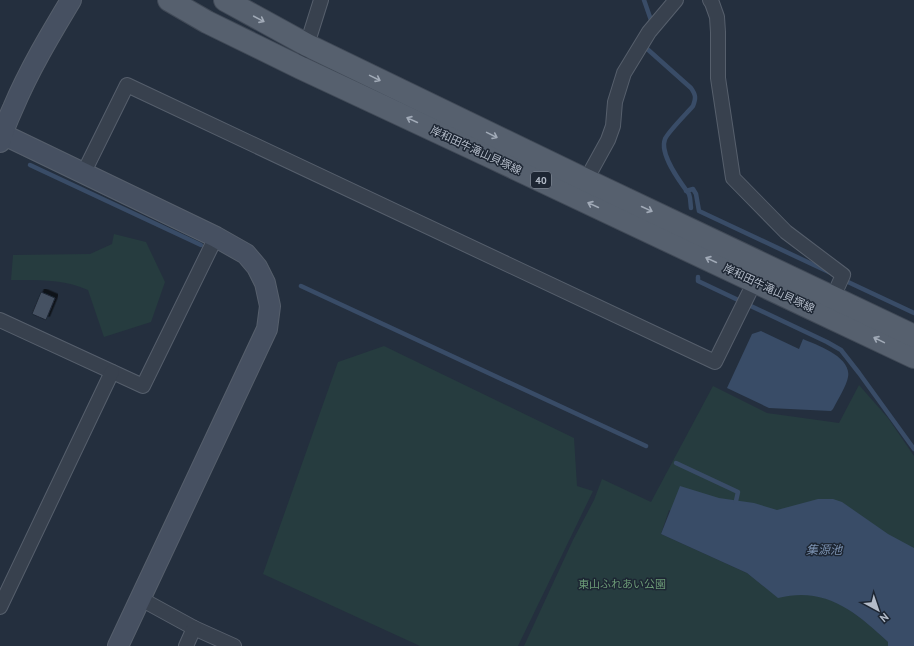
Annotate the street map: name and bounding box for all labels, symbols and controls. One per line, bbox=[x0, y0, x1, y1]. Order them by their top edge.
one-way arrow bbox=[253, 16, 265, 24]
one-way arrow bbox=[368, 75, 380, 82]
one-way arrow bbox=[407, 116, 419, 123]
street label: 岸和田牛滝山貝塚線 bbox=[428, 123, 524, 177]
one-way arrow bbox=[485, 132, 497, 139]
road number: 40 bbox=[531, 172, 551, 188]
one-way arrow bbox=[588, 201, 600, 208]
one-way arrow bbox=[641, 206, 653, 213]
one-way arrow bbox=[705, 256, 717, 263]
street label: 岸和田牛滝山貝塚線 bbox=[721, 261, 817, 315]
one-way arrow bbox=[873, 336, 885, 343]
water label: 集源池 bbox=[806, 542, 843, 557]
park label: 東山ふれあい公園 bbox=[578, 577, 666, 591]
north arrow bbox=[858, 590, 898, 630]
text: N bbox=[877, 610, 892, 625]

